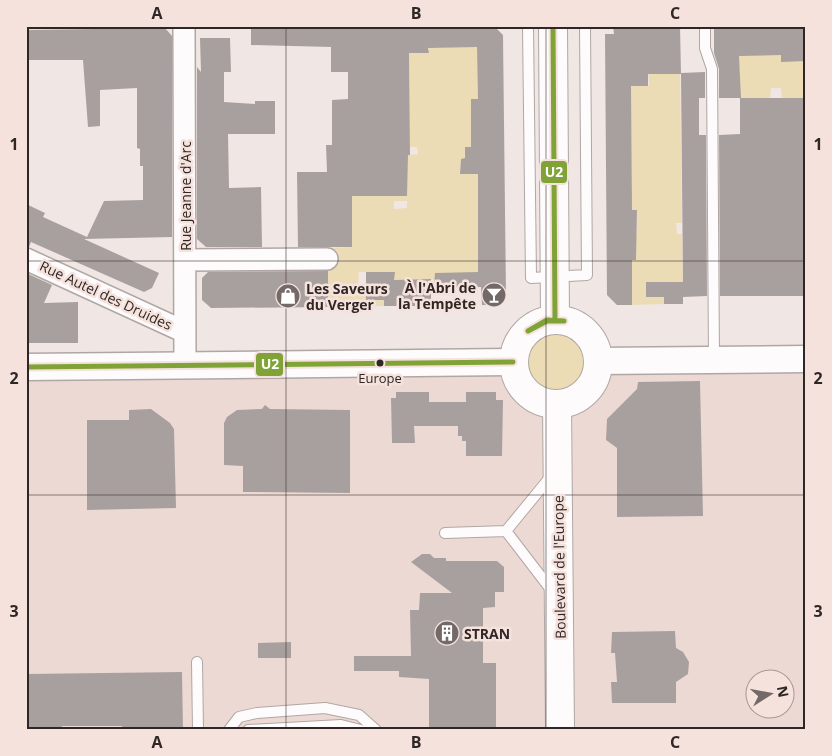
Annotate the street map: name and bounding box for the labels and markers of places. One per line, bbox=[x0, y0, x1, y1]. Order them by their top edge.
place label: À l'Abri de la Tempête bbox=[398, 278, 476, 313]
place label: Les Saveurs du Verger bbox=[306, 279, 388, 314]
bar icon: À l'Abri de la Tempête bbox=[481, 282, 507, 308]
shop icon: Les Saveurs du Verger bbox=[275, 283, 301, 309]
marker: Europe bbox=[375, 358, 385, 368]
place label: Europe bbox=[358, 369, 402, 387]
building icon: STRAN bbox=[434, 620, 460, 646]
place label: STRAN bbox=[464, 624, 510, 643]

